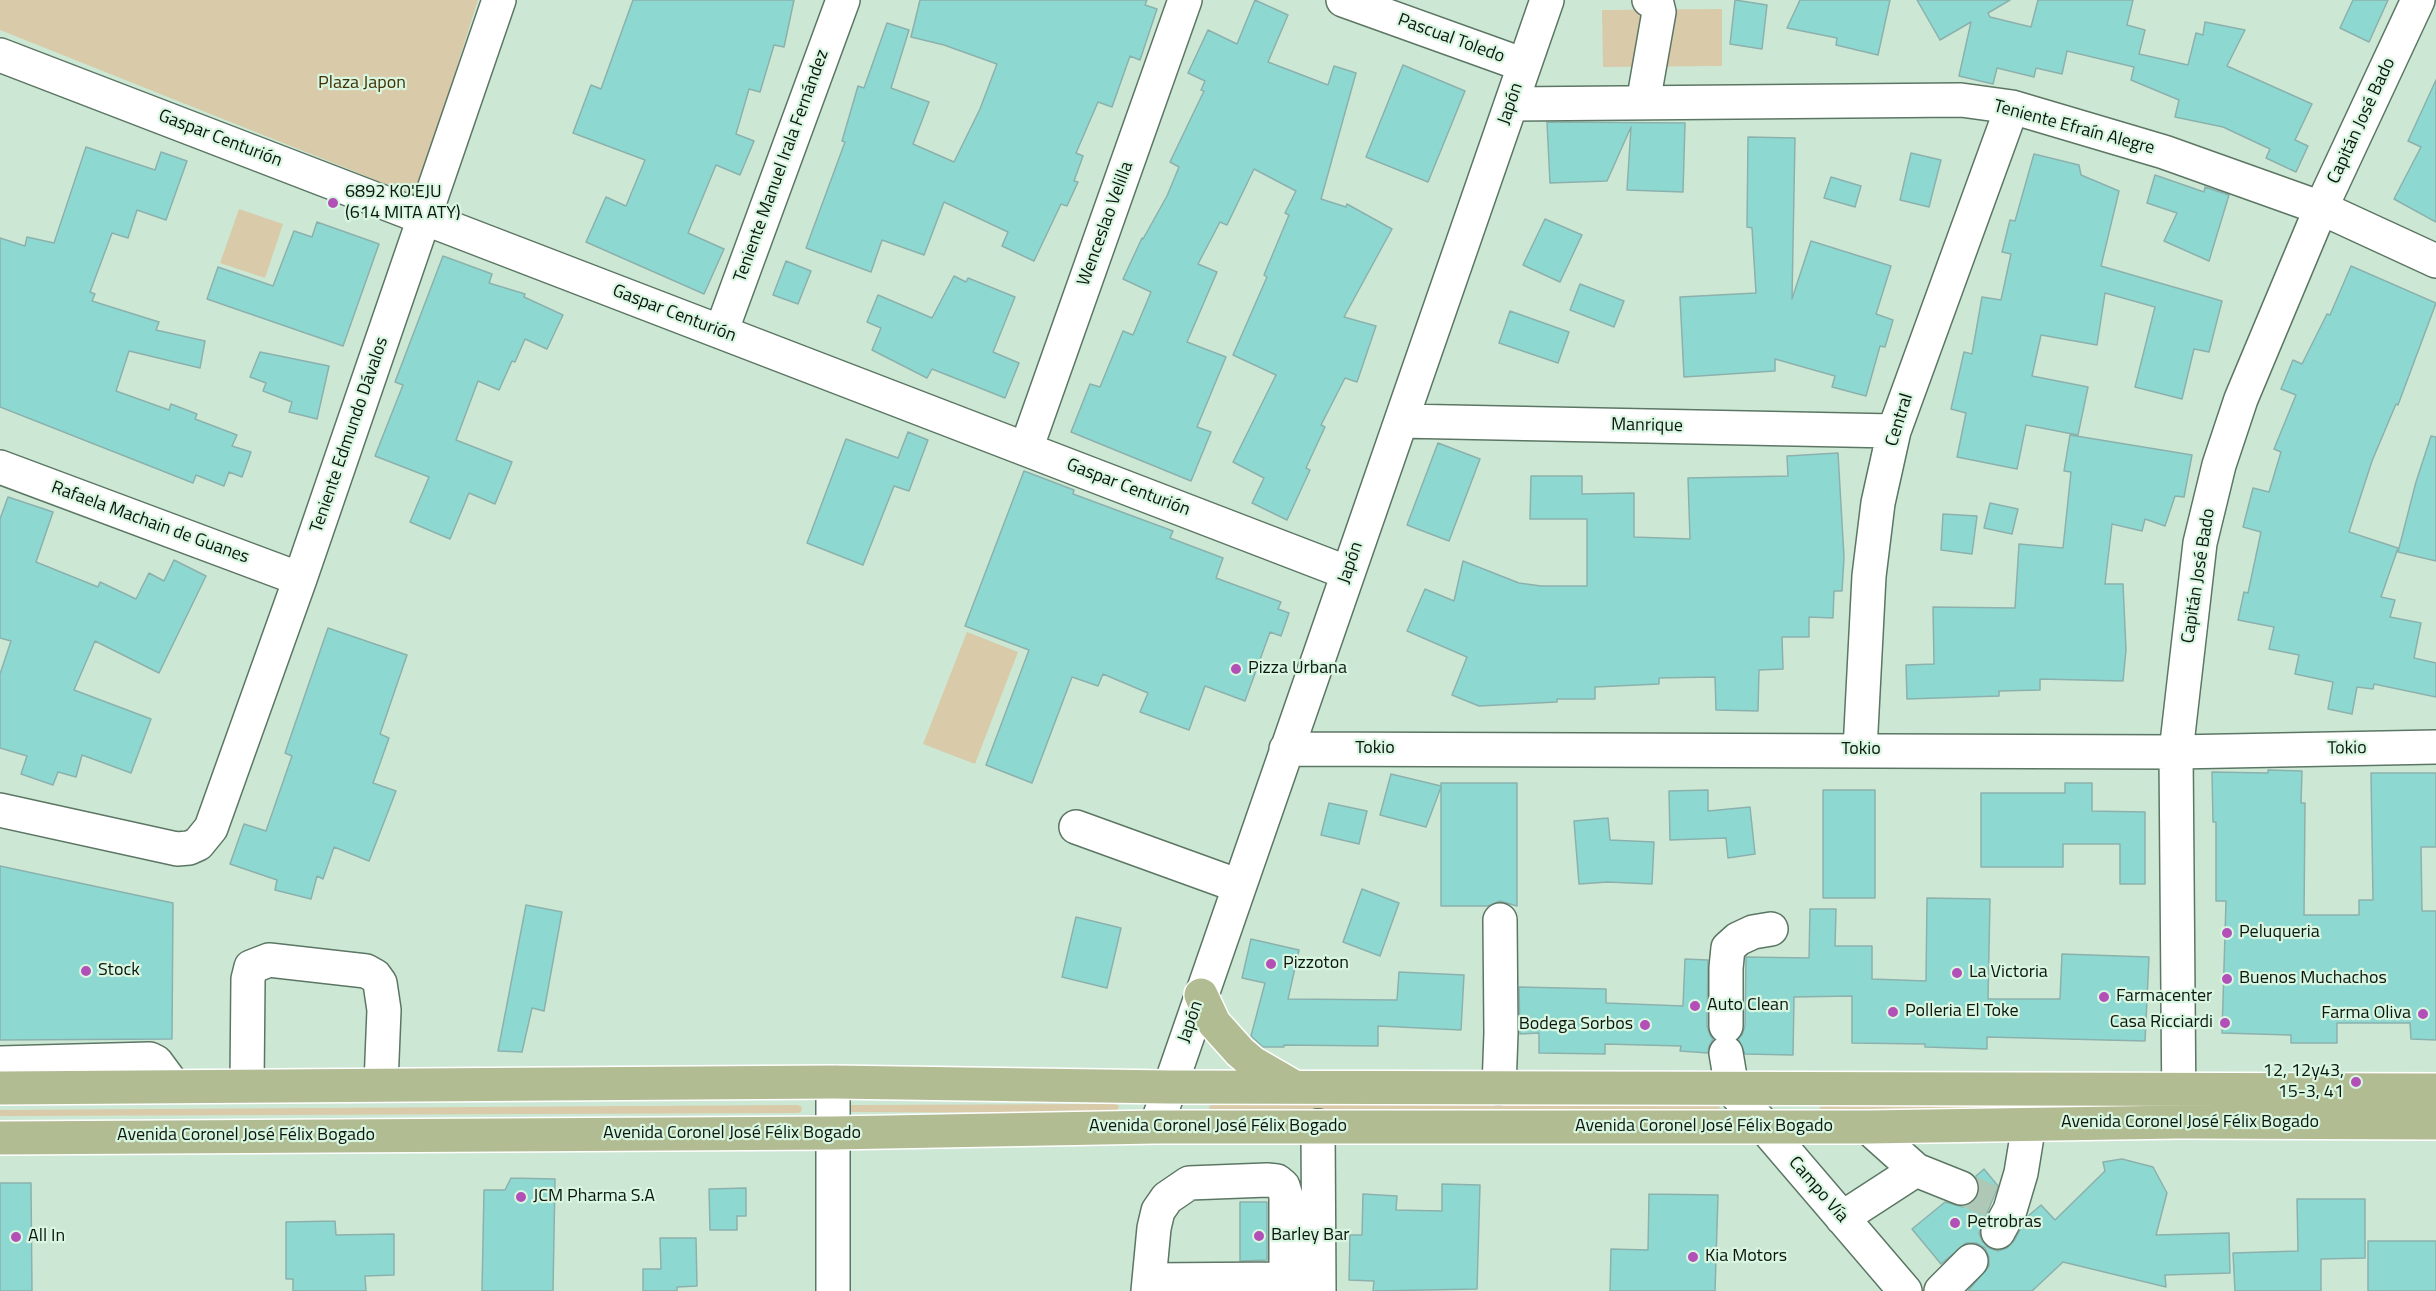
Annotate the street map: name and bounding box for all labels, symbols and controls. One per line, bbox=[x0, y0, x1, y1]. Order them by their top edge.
street label: Pascual Toledo bbox=[1395, 10, 1507, 68]
street label: Teniente Manuel Irala Fernández bbox=[730, 47, 834, 285]
street label: Capitán José Bado bbox=[2323, 55, 2401, 187]
park label: Plaza Japon bbox=[318, 73, 406, 95]
street label: Japón bbox=[1494, 80, 1528, 128]
street label: Teniente Efraín Alegre bbox=[1991, 96, 2157, 160]
street label: Gaspar Centurión bbox=[155, 105, 285, 173]
street label: Wenceslao Velilla bbox=[1074, 159, 1138, 289]
place label: 6892 KO'EJU (614 MITA ATY) bbox=[345, 182, 461, 224]
marker: 6892 KO'EJU (614 MITA ATY) bbox=[326, 196, 340, 210]
street label: Gaspar Centurión bbox=[609, 280, 739, 348]
street label: Teniente Edmundo Dávalos bbox=[306, 334, 394, 536]
street label: Central bbox=[1882, 391, 1918, 449]
street label: Manrique bbox=[1611, 415, 1683, 437]
street label: Gaspar Centurión bbox=[1063, 454, 1193, 522]
street label: Rafaela Machain de Guanes bbox=[48, 477, 252, 569]
street label: Capitán José Bado bbox=[2178, 507, 2220, 645]
street label: Japón bbox=[1334, 539, 1368, 587]
place label: Pizza Urbana bbox=[1248, 658, 1347, 680]
marker: Pizza Urbana bbox=[1229, 662, 1243, 676]
street label: Tokio bbox=[1355, 738, 1395, 760]
street label: Tokio bbox=[2327, 738, 2367, 760]
street label: Tokio bbox=[1841, 739, 1881, 761]
place label: Peluqueria bbox=[2239, 922, 2320, 944]
marker: Peluqueria bbox=[2220, 926, 2234, 940]
place label: Pizzoton bbox=[1283, 953, 1349, 975]
marker: Pizzoton bbox=[1264, 957, 1278, 971]
place label: Stock bbox=[98, 960, 140, 982]
place label: La Victoria bbox=[1969, 962, 2048, 984]
marker: Stock bbox=[79, 964, 93, 978]
marker: La Victoria bbox=[1950, 966, 1964, 980]
place label: Buenos Muchachos bbox=[2239, 968, 2387, 990]
marker: Buenos Muchachos bbox=[2220, 972, 2234, 986]
place label: Farmacenter bbox=[2116, 986, 2212, 1008]
marker: Farmacenter bbox=[2097, 990, 2111, 1004]
place label: Auto Clean bbox=[1707, 995, 1789, 1017]
street label: Japón bbox=[1174, 998, 1208, 1046]
marker: Auto Clean bbox=[1688, 999, 1702, 1013]
place label: Polleria El Toke bbox=[1905, 1001, 2019, 1023]
place label: Farma Oliva bbox=[2321, 1003, 2411, 1025]
marker: Polleria El Toke bbox=[1886, 1005, 1900, 1019]
marker: Farma Oliva bbox=[2416, 1007, 2430, 1021]
place label: Casa Ricciardi bbox=[2110, 1012, 2213, 1034]
place label: Bodega Sorbos bbox=[1519, 1014, 1633, 1036]
marker: Casa Ricciardi bbox=[2218, 1016, 2232, 1030]
marker: Bodega Sorbos bbox=[1638, 1018, 1652, 1032]
place label: 12, 12y43, 15-3, 41 bbox=[2263, 1061, 2344, 1104]
marker: 12, 12y43, 15-3, 41 bbox=[2349, 1075, 2363, 1089]
street label: Avenida Coronel José Félix Bogado bbox=[2061, 1112, 2319, 1134]
street label: Avenida Coronel José Félix Bogado bbox=[1089, 1116, 1347, 1138]
street label: Avenida Coronel José Félix Bogado bbox=[1575, 1116, 1833, 1138]
street label: Avenida Coronel José Félix Bogado bbox=[603, 1123, 861, 1145]
street label: Avenida Coronel José Félix Bogado bbox=[117, 1125, 375, 1147]
street label: Campo Vía bbox=[1784, 1153, 1852, 1227]
place label: JCM Pharma S.A bbox=[533, 1186, 655, 1208]
marker: JCM Pharma S.A bbox=[514, 1190, 528, 1204]
place label: Petrobras bbox=[1967, 1212, 2042, 1234]
marker: Petrobras bbox=[1948, 1216, 1962, 1230]
place label: Barley Bar bbox=[1271, 1225, 1349, 1247]
place label: All In bbox=[28, 1226, 65, 1248]
marker: Barley Bar bbox=[1252, 1229, 1266, 1243]
marker: All In bbox=[9, 1230, 23, 1244]
place label: Kia Motors bbox=[1705, 1246, 1787, 1268]
marker: Kia Motors bbox=[1686, 1250, 1700, 1264]

